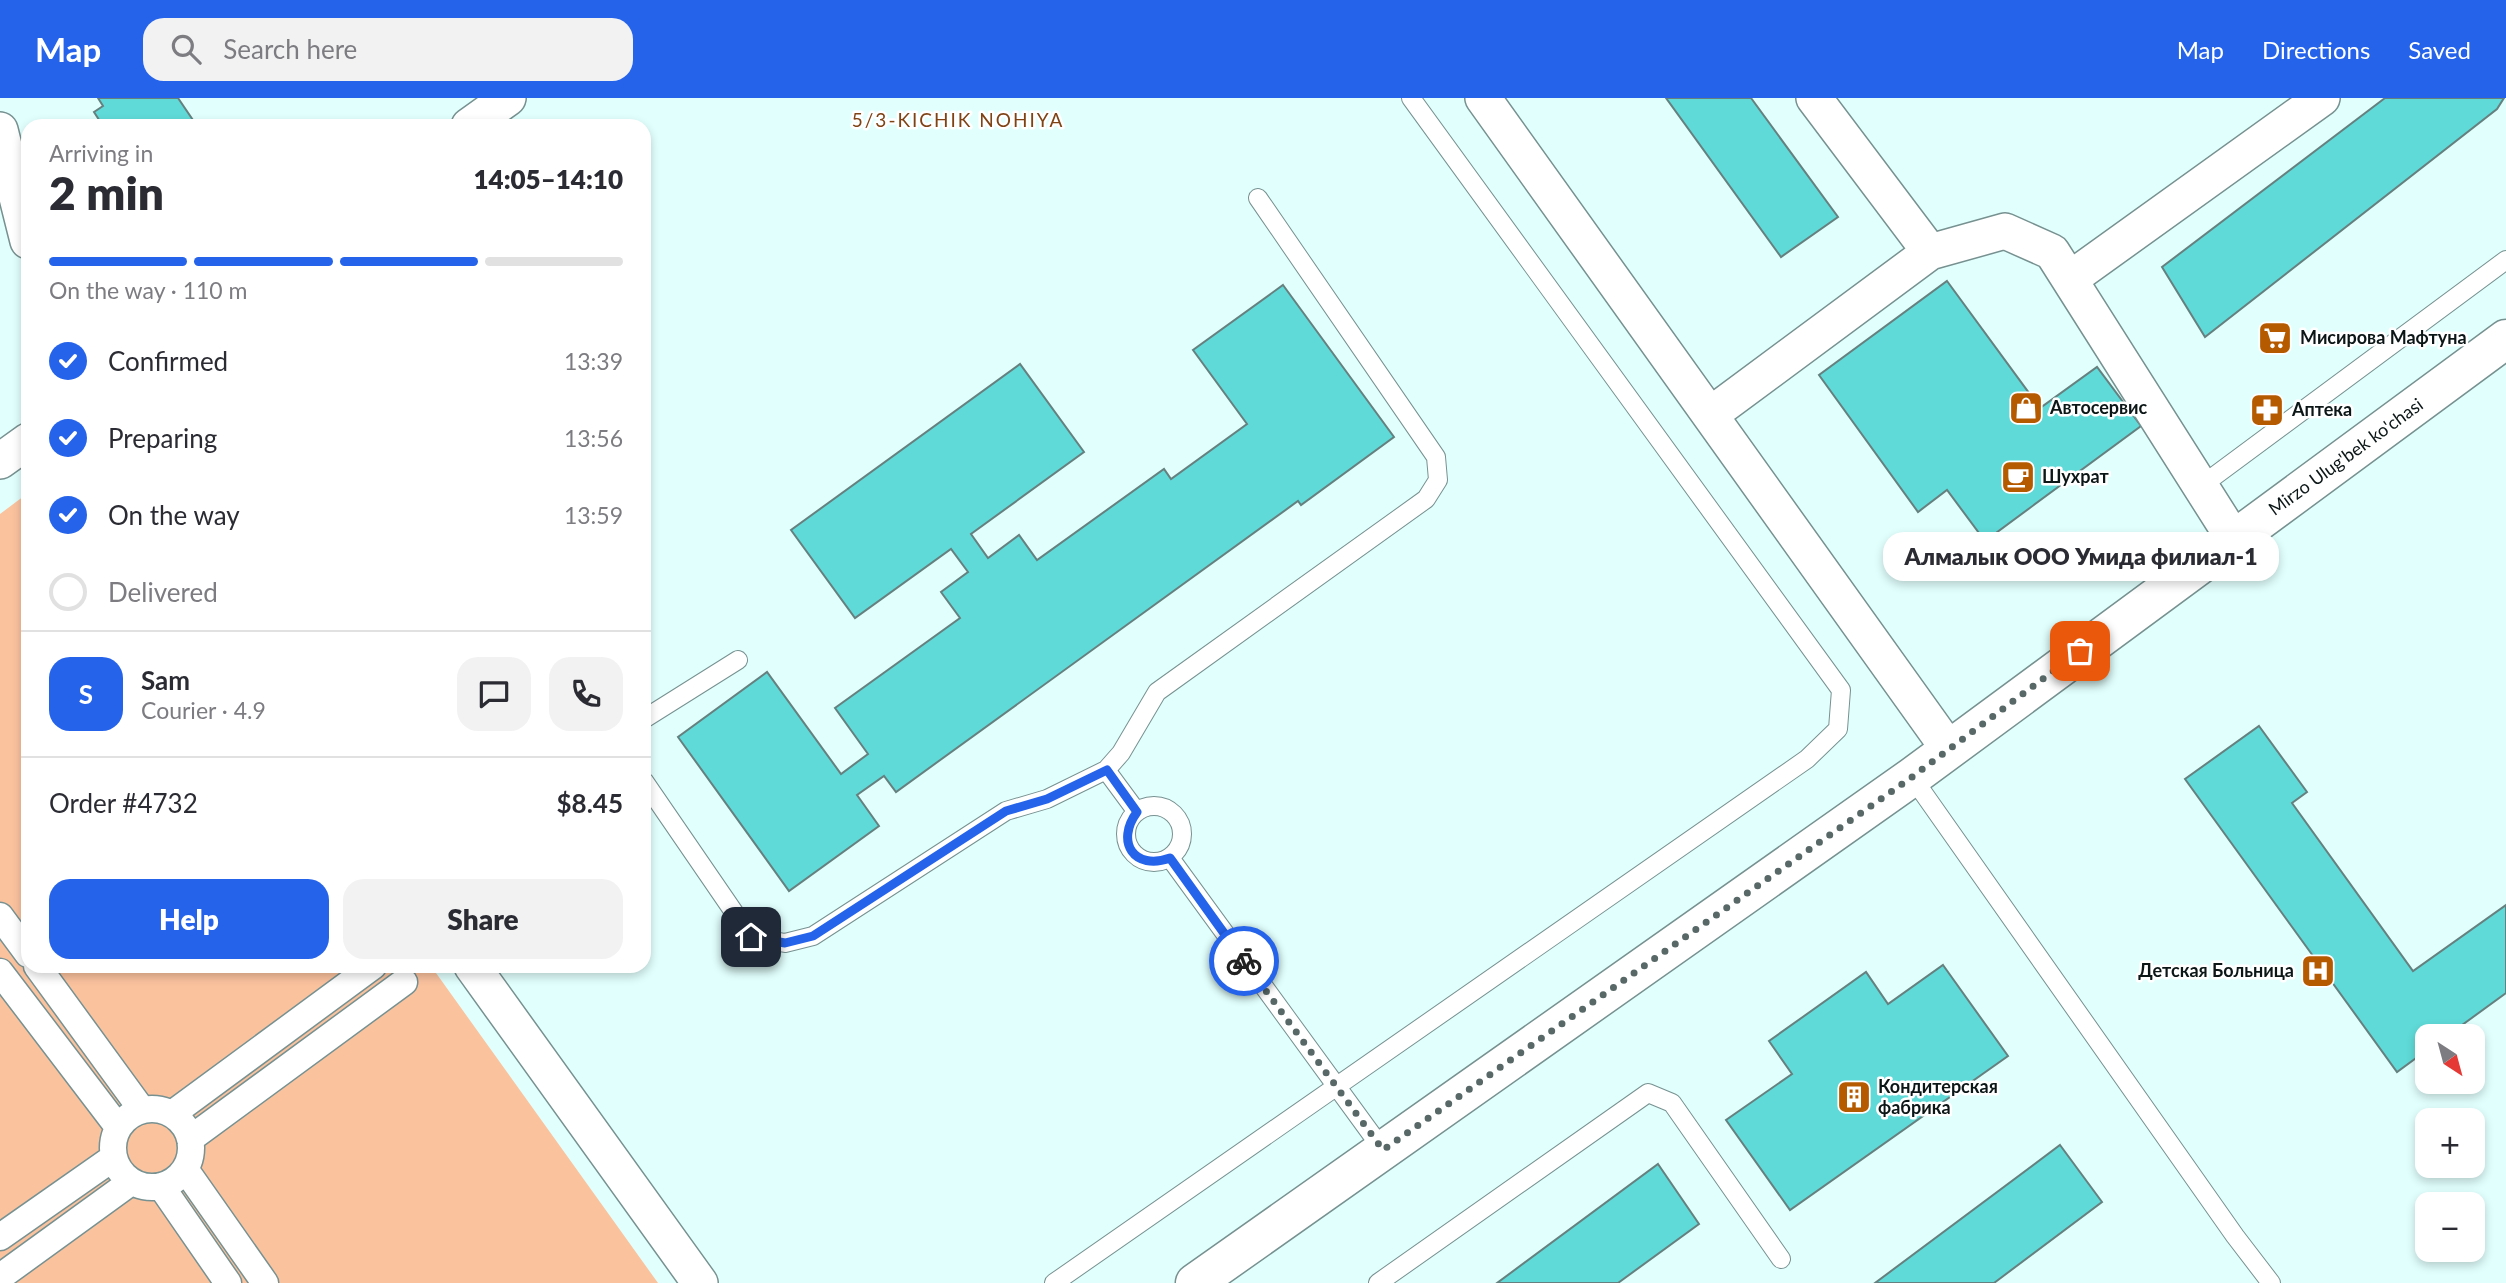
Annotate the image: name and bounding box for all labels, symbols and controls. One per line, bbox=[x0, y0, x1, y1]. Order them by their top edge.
search box bbox=[143, 18, 633, 81]
text: Map bbox=[35, 29, 101, 69]
icon: search bbox=[167, 30, 205, 68]
text: Search here bbox=[223, 33, 357, 65]
text: Map bbox=[2177, 35, 2224, 64]
text: Directions bbox=[2262, 35, 2370, 64]
text: Saved bbox=[2408, 35, 2471, 64]
district label: 5/3-KICHIK NOHIYA bbox=[852, 108, 1064, 131]
text: Arriving in bbox=[49, 139, 153, 167]
text: 14:05–14:10 bbox=[473, 163, 623, 195]
text: 2 min bbox=[49, 165, 164, 220]
text: On the way · 110 m bbox=[49, 276, 248, 304]
supermarket icon: Мисирова Мафтуна bbox=[2256, 319, 2294, 357]
place label: Мисирова Мафтуна bbox=[2300, 326, 2467, 348]
icon: check bbox=[49, 342, 87, 380]
text: Confirmed bbox=[108, 345, 228, 377]
text: 13:39 bbox=[564, 347, 623, 375]
shop icon: Автосервис bbox=[2007, 389, 2045, 427]
pharmacy icon: Аптека bbox=[2248, 391, 2286, 429]
street label: Mirzo Ulug'bek ko'chasi bbox=[2264, 393, 2427, 520]
place label: Автосервис bbox=[2049, 396, 2148, 418]
place label: Аптека bbox=[2291, 398, 2352, 420]
icon: check bbox=[49, 419, 87, 457]
text: Preparing bbox=[108, 422, 217, 454]
text: 13:56 bbox=[564, 424, 623, 452]
cafe icon: Шухрат bbox=[1999, 458, 2037, 496]
place label: Шухрат bbox=[2042, 465, 2109, 487]
icon: check bbox=[49, 496, 87, 534]
text: On the way bbox=[108, 499, 240, 531]
text: 13:59 bbox=[564, 501, 623, 529]
callout: Алмалык ООО Умида филиал-1 bbox=[1882, 532, 2278, 581]
text: Алмалык ООО Умида филиал-1 bbox=[1904, 542, 2258, 570]
text: Delivered bbox=[108, 576, 218, 608]
pin bbox=[2050, 621, 2110, 681]
icon: bag bbox=[2061, 632, 2099, 670]
button: chat bbox=[457, 657, 531, 731]
button: phone bbox=[549, 657, 623, 731]
text: Sam bbox=[141, 664, 190, 696]
text: S bbox=[79, 678, 93, 710]
text: Courier · 4.9 bbox=[141, 696, 266, 724]
text: Order #4732 bbox=[49, 787, 198, 819]
text: $8.45 bbox=[557, 787, 623, 819]
button: Help bbox=[49, 879, 329, 959]
button: Share bbox=[343, 879, 623, 959]
pin bbox=[721, 907, 781, 967]
icon: home bbox=[732, 918, 770, 956]
courier bbox=[1209, 926, 1279, 996]
icon: bike bbox=[1225, 942, 1263, 980]
hospital icon: Детская Больница bbox=[2299, 952, 2337, 990]
place label: Детская Больница bbox=[2138, 959, 2294, 981]
north arrow bbox=[2415, 1024, 2485, 1094]
map controls bbox=[2415, 1024, 2485, 1262]
place label: Кондитерская фабрика bbox=[1878, 1075, 1998, 1118]
building icon: Кондитерская фабрика bbox=[1835, 1078, 1873, 1116]
button: + bbox=[2415, 1108, 2485, 1178]
button: − bbox=[2415, 1192, 2485, 1262]

